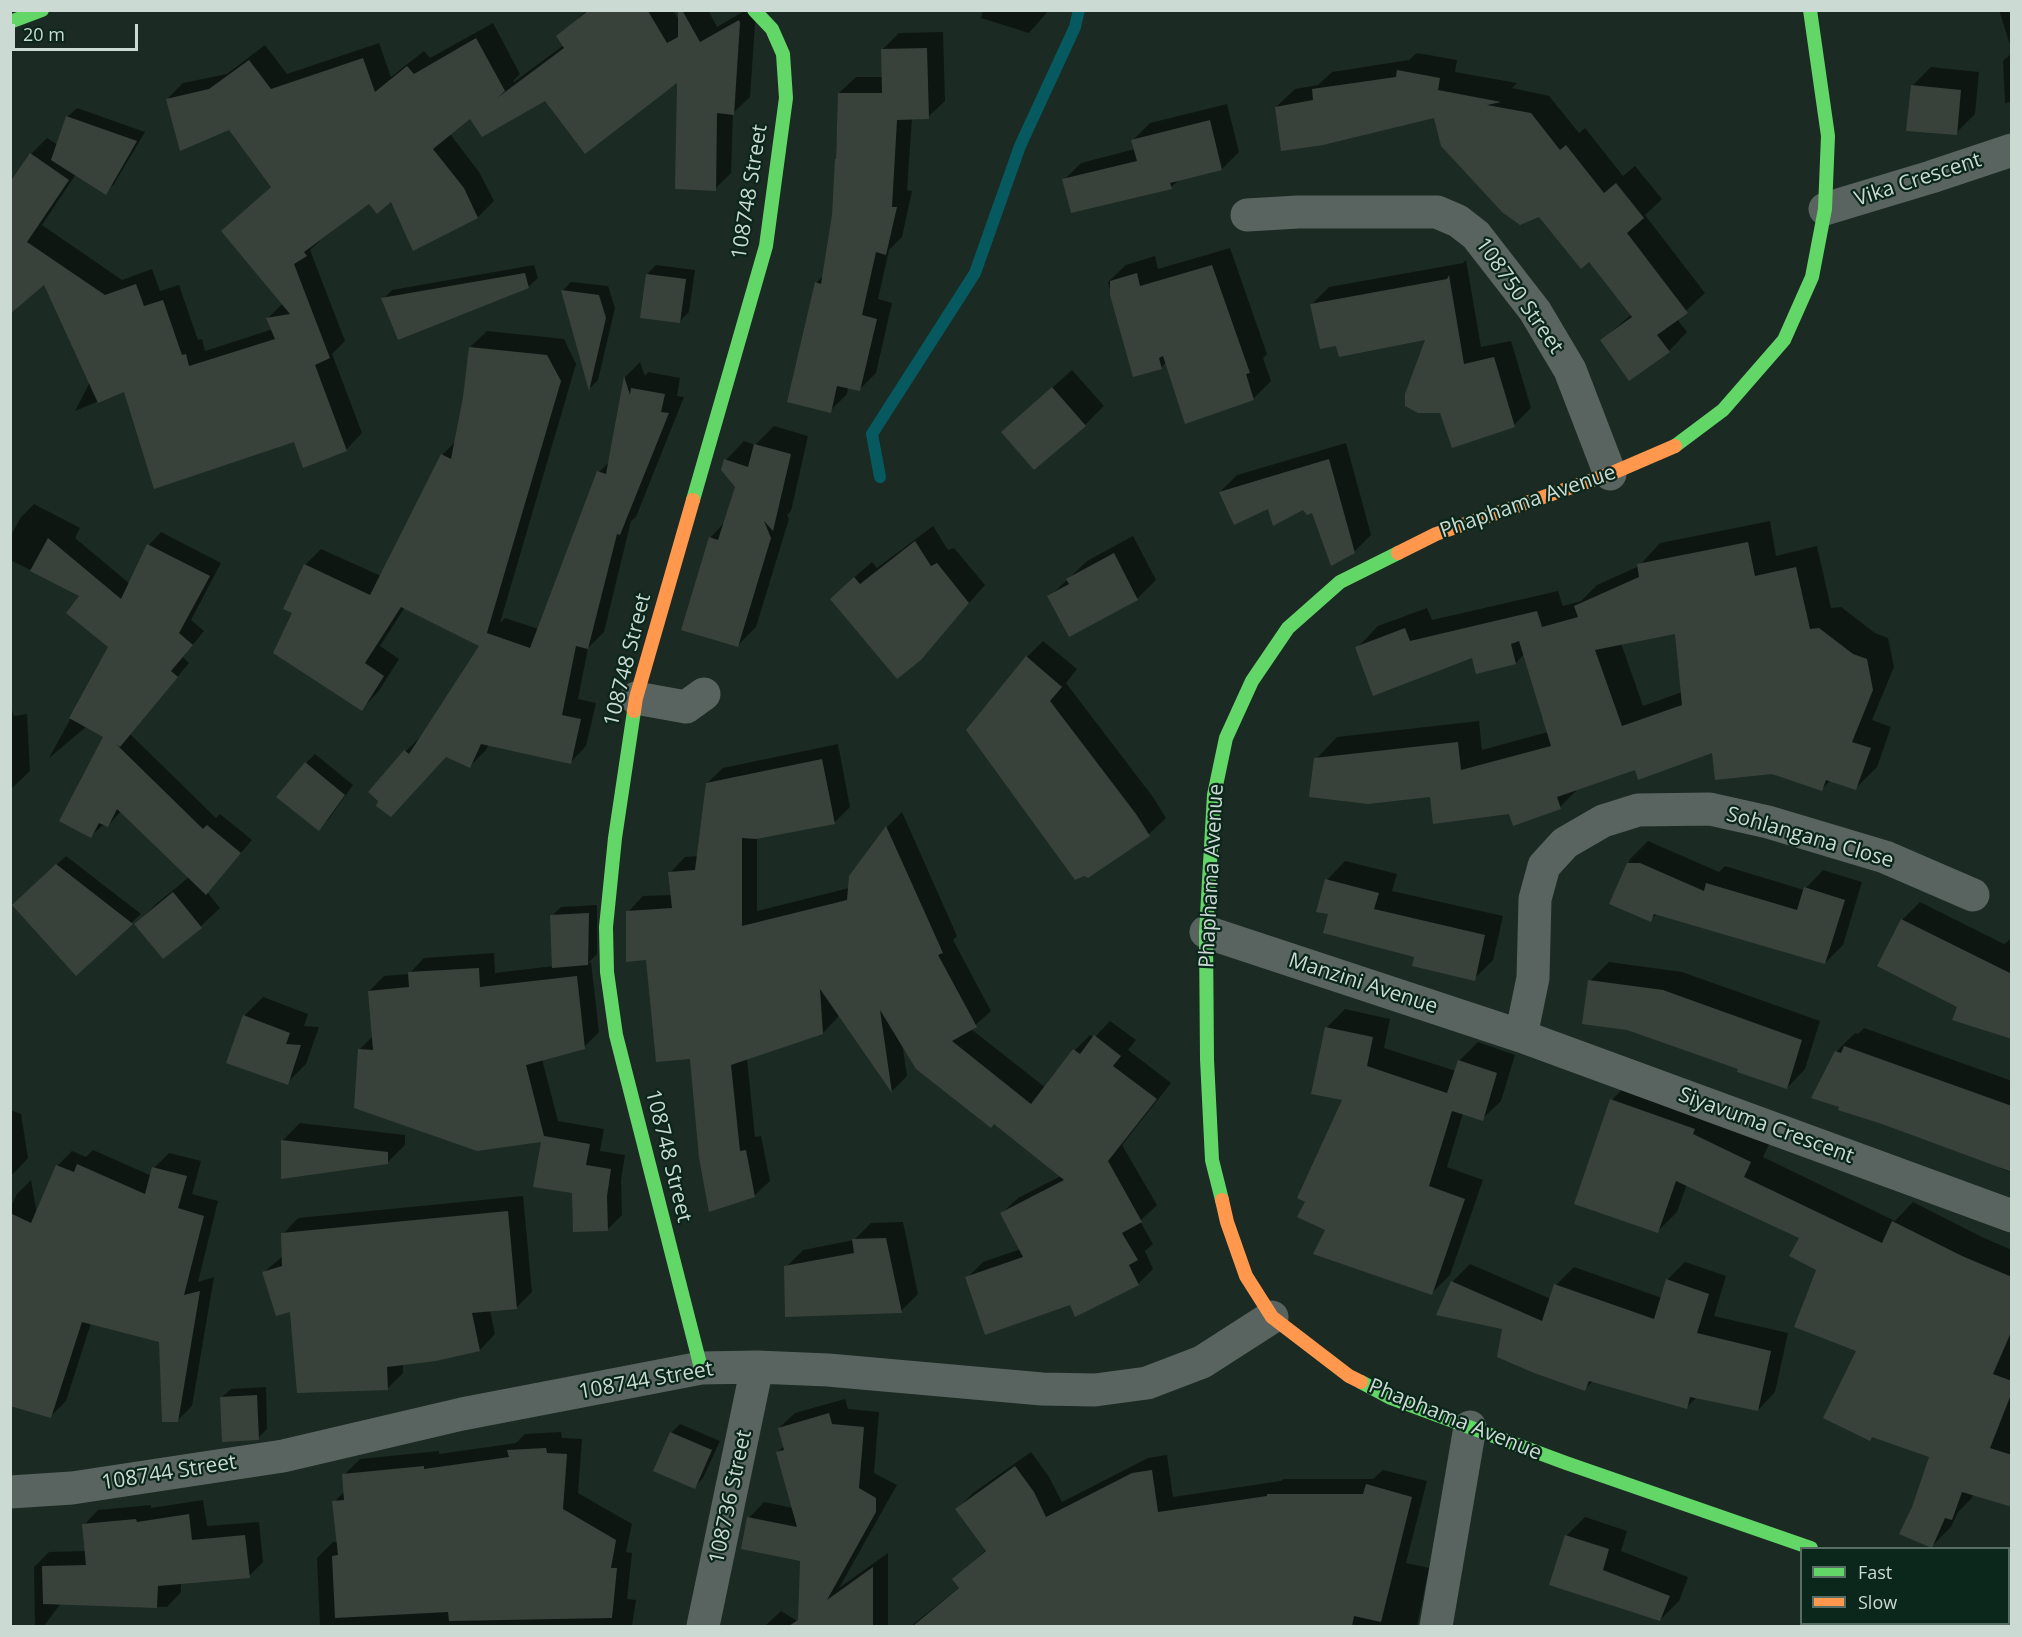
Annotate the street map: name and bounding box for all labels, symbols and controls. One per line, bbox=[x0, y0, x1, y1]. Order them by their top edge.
scale bar bbox=[15, 12, 141, 50]
text: 20 m bbox=[23, 22, 65, 46]
street label: 108748 Street bbox=[727, 123, 773, 261]
street label: Vika Crescent bbox=[1851, 148, 1985, 212]
street label: 108750 Street bbox=[1470, 233, 1568, 359]
street label: Phaphama Avenue bbox=[1437, 460, 1619, 544]
street label: 108748 Street bbox=[599, 591, 657, 729]
street label: Phaphama Avenue bbox=[1195, 783, 1229, 969]
street label: Sohlangana Close bbox=[1723, 802, 1897, 874]
street label: Manzini Avenue bbox=[1285, 948, 1441, 1020]
street label: Siyavuma Crescent bbox=[1675, 1083, 1857, 1169]
street label: 108748 Street bbox=[639, 1087, 697, 1225]
street label: 108744 Street bbox=[577, 1357, 715, 1405]
street label: Phaphama Avenue bbox=[1365, 1374, 1545, 1466]
street label: 108736 Street bbox=[705, 1428, 757, 1566]
street label: 108744 Street bbox=[100, 1450, 238, 1496]
legend bbox=[1800, 1547, 2010, 1625]
text: Fast bbox=[1858, 1560, 1892, 1584]
text: Slow bbox=[1858, 1590, 1897, 1614]

